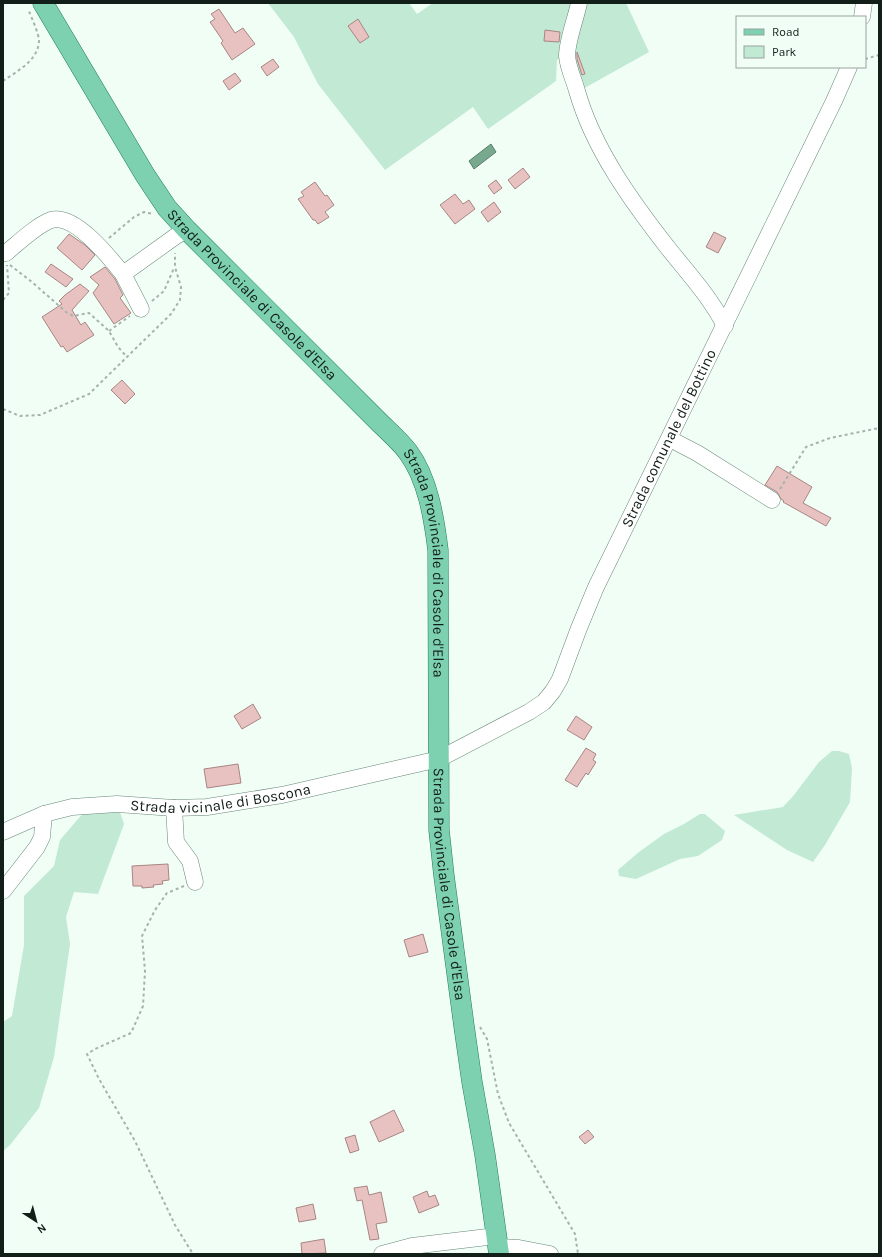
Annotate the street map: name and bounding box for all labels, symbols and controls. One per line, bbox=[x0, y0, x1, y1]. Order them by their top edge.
legend bbox=[736, 16, 866, 68]
text: Road bbox=[772, 25, 800, 39]
text: Park bbox=[772, 45, 797, 59]
street label: Strada Provinciale di Casole d'Elsa bbox=[163, 205, 341, 384]
street label: Strada comunale del Bottino bbox=[618, 346, 720, 530]
street label: Strada Provinciale di Casole d'Elsa bbox=[399, 445, 447, 678]
street label: Strada Provinciale di Casole d'Elsa bbox=[430, 768, 469, 1002]
street label: Strada vicinale di Boscona bbox=[130, 780, 312, 817]
north arrow bbox=[16, 1201, 56, 1241]
text: N bbox=[35, 1221, 49, 1236]

